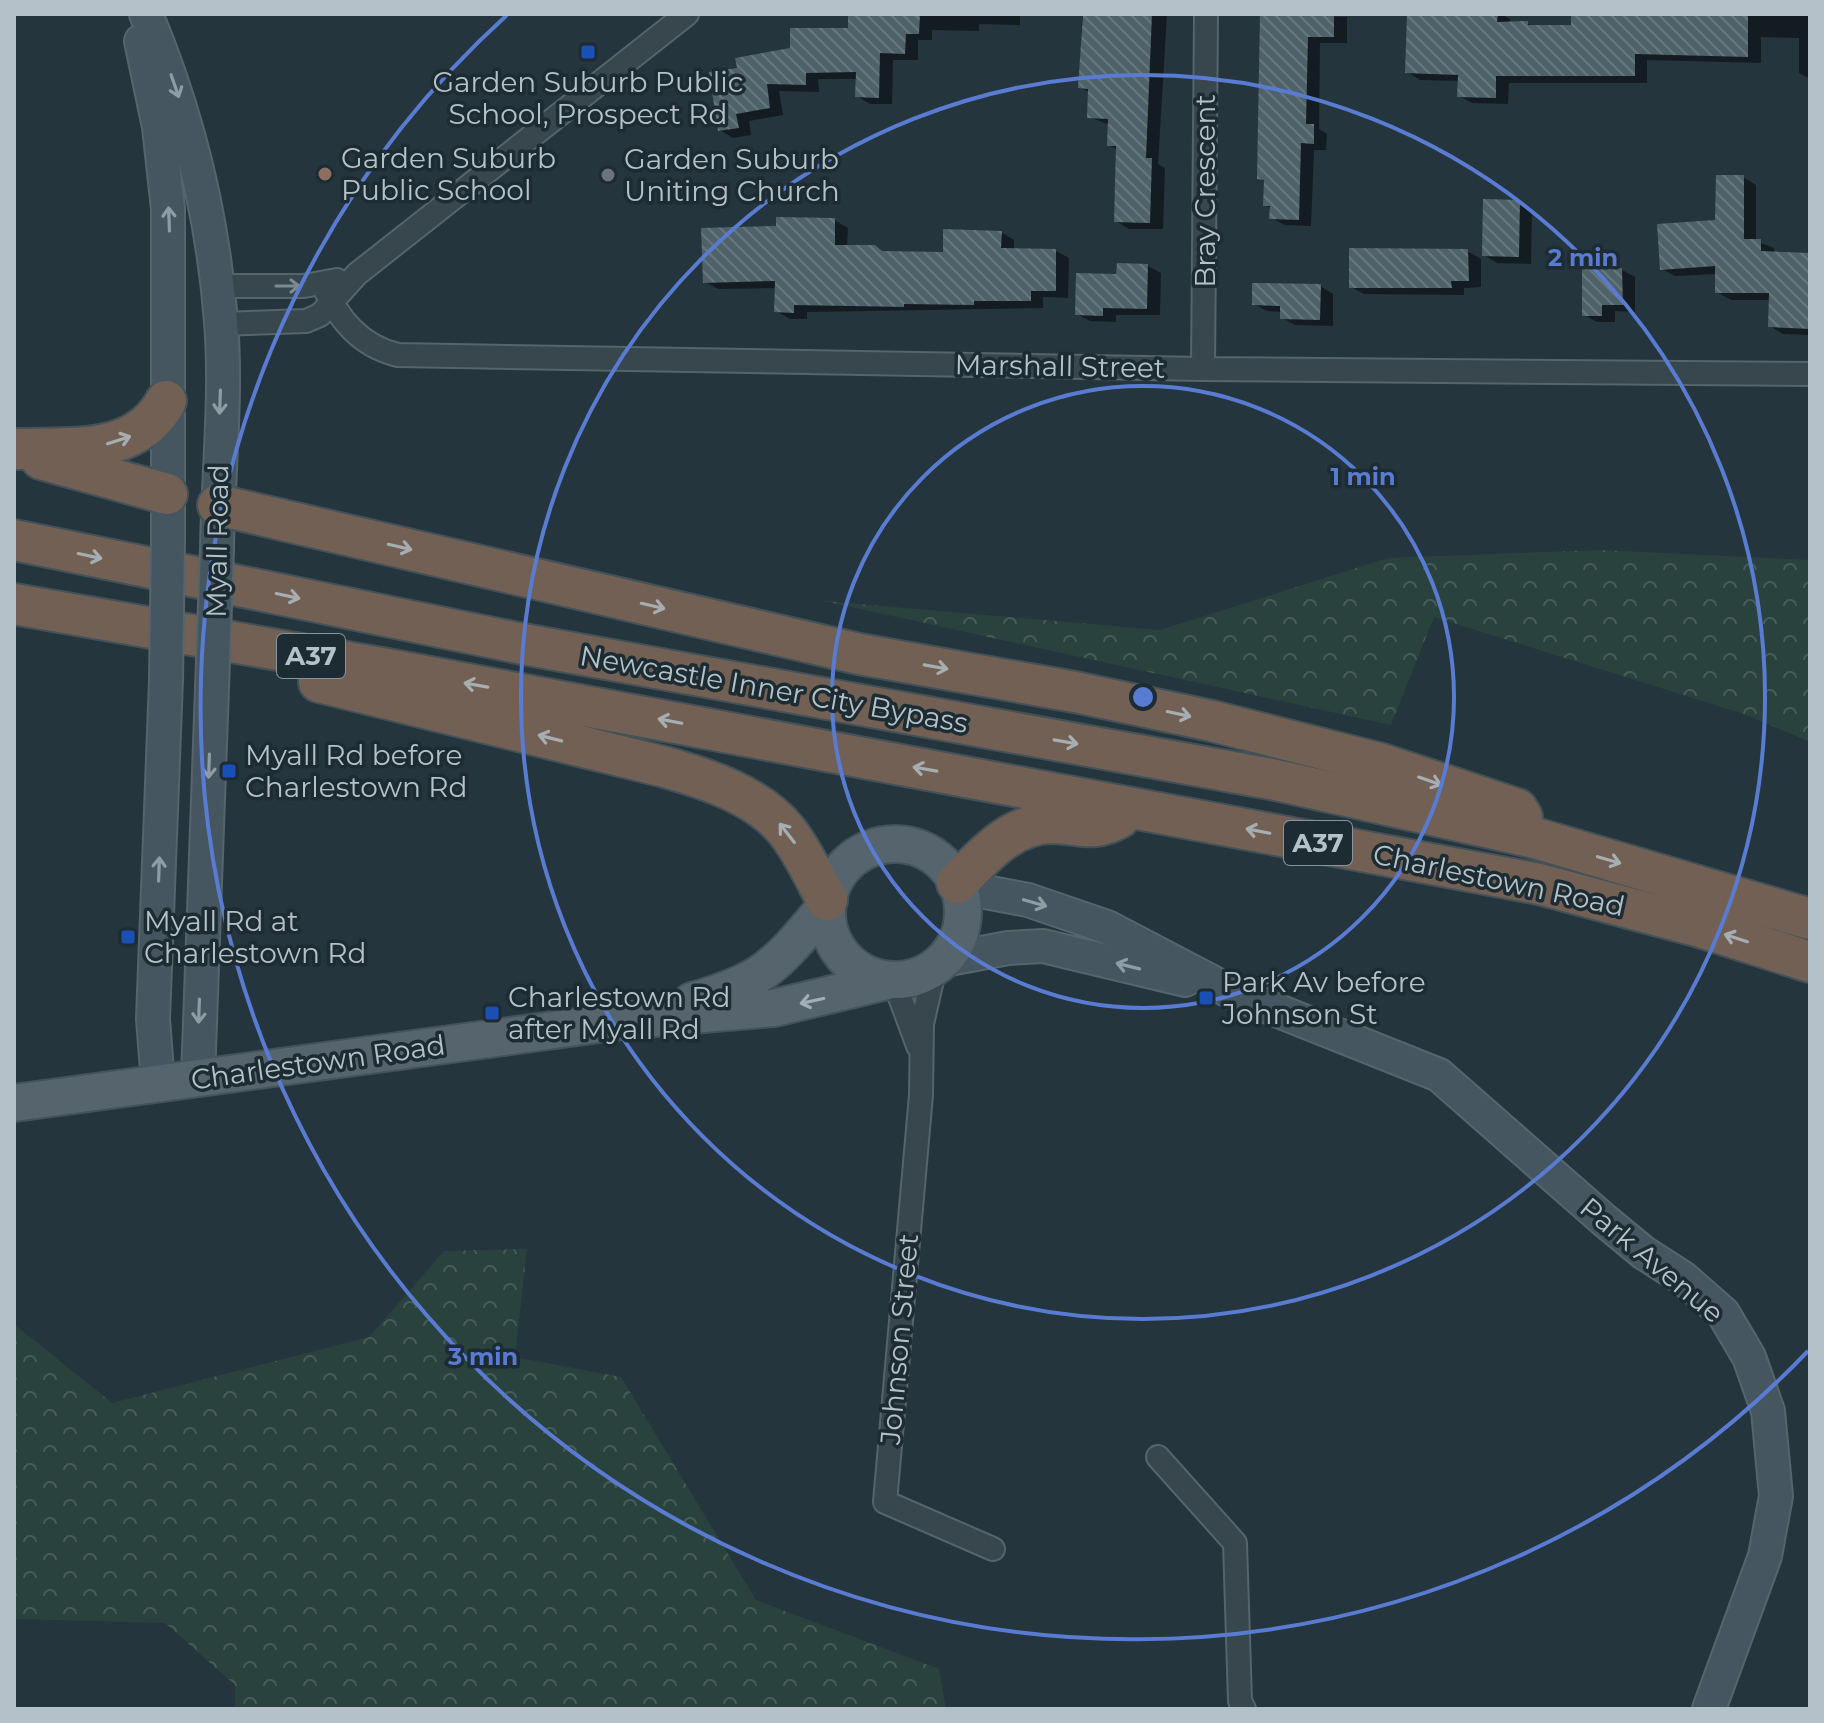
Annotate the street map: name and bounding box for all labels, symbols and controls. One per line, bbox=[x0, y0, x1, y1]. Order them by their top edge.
marker: Garden Suburb Public School, Prospect Rd bbox=[579, 43, 597, 61]
place label: Garden Suburb Public School, Prospect Rd bbox=[432, 65, 744, 131]
one-way arrow bbox=[169, 74, 184, 99]
street label: Bray Crescent bbox=[1188, 94, 1222, 288]
place label: Garden Suburb Public School bbox=[341, 141, 556, 207]
place label: Garden Suburb Uniting Church bbox=[624, 142, 840, 208]
marker: Garden Suburb Public School bbox=[316, 165, 334, 183]
marker: Garden Suburb Uniting Church bbox=[599, 166, 617, 184]
one-way arrow bbox=[161, 206, 176, 233]
text: 2 min bbox=[1548, 243, 1618, 272]
one-way arrow bbox=[274, 278, 301, 294]
street label: Marshall Street bbox=[954, 347, 1166, 385]
one-way arrow bbox=[213, 388, 228, 415]
one-way arrow bbox=[106, 432, 131, 446]
text: 1 min bbox=[1330, 462, 1396, 491]
street label: Myall Road bbox=[199, 464, 235, 618]
one-way arrow bbox=[387, 540, 413, 555]
one-way arrow bbox=[77, 549, 103, 564]
one-way arrow bbox=[275, 589, 300, 604]
one-way arrow bbox=[640, 599, 666, 614]
road number: A37 bbox=[277, 634, 345, 678]
street label: Newcastle Inner City Bypass bbox=[577, 638, 971, 740]
one-way arrow bbox=[923, 661, 949, 676]
one-way arrow bbox=[463, 677, 489, 692]
centre of rings bbox=[1129, 683, 1157, 711]
one-way arrow bbox=[1166, 707, 1191, 722]
one-way arrow bbox=[658, 713, 683, 728]
one-way arrow bbox=[538, 730, 564, 745]
one-way arrow bbox=[1053, 736, 1078, 751]
place label: Myall Rd before Charlestown Rd bbox=[245, 738, 468, 804]
one-way arrow bbox=[202, 752, 217, 779]
one-way arrow bbox=[913, 760, 939, 775]
marker: Myall Rd before Charlestown Rd bbox=[220, 762, 238, 780]
one-way arrow bbox=[1417, 774, 1442, 789]
road number: A37 bbox=[1284, 821, 1352, 865]
one-way arrow bbox=[779, 823, 796, 844]
one-way arrow bbox=[1246, 823, 1271, 838]
street label: Charlestown Road bbox=[1370, 837, 1628, 923]
one-way arrow bbox=[1596, 853, 1622, 868]
one-way arrow bbox=[151, 856, 166, 883]
one-way arrow bbox=[1022, 896, 1048, 911]
place label: Myall Rd at Charlestown Rd bbox=[144, 904, 367, 970]
marker: Myall Rd at Charlestown Rd bbox=[119, 928, 137, 946]
one-way arrow bbox=[1724, 930, 1749, 944]
one-way arrow bbox=[1116, 957, 1142, 972]
place label: Park Av before Johnson St bbox=[1221, 965, 1426, 1031]
place label: Charlestown Rd after Myall Rd bbox=[508, 980, 731, 1046]
marker: Park Av before Johnson St bbox=[1197, 989, 1215, 1007]
one-way arrow bbox=[800, 994, 825, 1009]
one-way arrow bbox=[192, 997, 207, 1024]
marker: Charlestown Rd after Myall Rd bbox=[483, 1004, 501, 1022]
street label: Charlestown Road bbox=[189, 1027, 447, 1097]
street label: Park Avenue bbox=[1573, 1190, 1731, 1330]
street label: Johnson Street bbox=[873, 1232, 925, 1447]
text: 3 min bbox=[447, 1342, 518, 1371]

